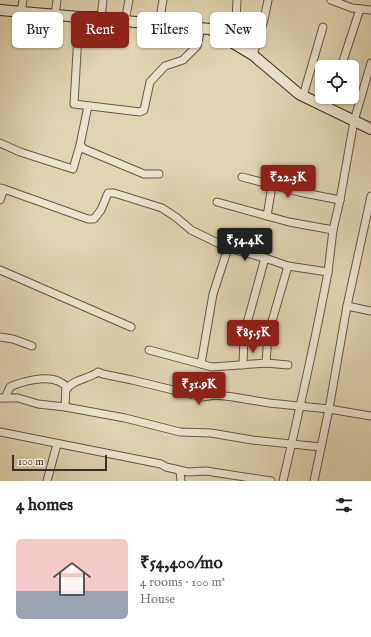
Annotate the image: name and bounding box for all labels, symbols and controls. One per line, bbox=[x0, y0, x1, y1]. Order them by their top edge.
chip: Buy bbox=[12, 12, 63, 48]
chip: Rent bbox=[71, 12, 129, 48]
chip: Filters bbox=[137, 12, 202, 48]
chip: New bbox=[210, 12, 266, 48]
map controls bbox=[315, 60, 359, 104]
button: locate bbox=[315, 60, 359, 104]
pin: ₹22.3K bbox=[255, 165, 321, 199]
text: ₹22.3K bbox=[270, 169, 306, 186]
pin: ₹54.4K bbox=[212, 228, 278, 262]
text: ₹54.4K bbox=[226, 232, 264, 249]
pin: ₹85.5K bbox=[220, 320, 286, 354]
text: ₹85.5K bbox=[236, 324, 270, 341]
pin: ₹31.9K bbox=[166, 372, 232, 406]
text: ₹31.9K bbox=[182, 376, 217, 393]
scale bar bbox=[12, 453, 107, 472]
text: 100 m bbox=[18, 455, 44, 469]
icon: filters bbox=[333, 494, 355, 516]
text: 4 homes bbox=[16, 495, 73, 516]
text: ₹54,400/mo bbox=[140, 553, 223, 574]
icon: home bbox=[48, 555, 96, 603]
text: 4 rooms · 100 m² bbox=[140, 574, 225, 591]
text: House bbox=[140, 591, 175, 608]

